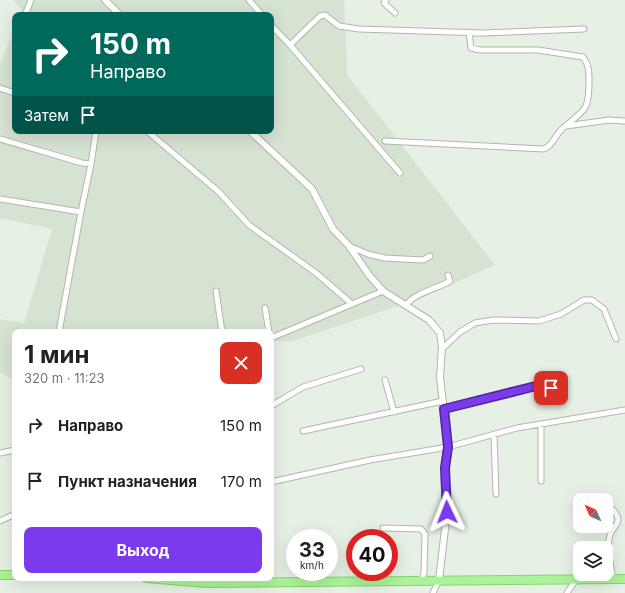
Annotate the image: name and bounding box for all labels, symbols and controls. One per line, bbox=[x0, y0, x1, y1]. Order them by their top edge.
text: 150 m bbox=[90, 27, 171, 61]
icon: right bbox=[24, 28, 76, 80]
text: Направо bbox=[90, 61, 166, 82]
icon: arrive bbox=[77, 104, 99, 126]
text: Затем bbox=[24, 106, 69, 125]
text: 1 мин bbox=[24, 340, 89, 369]
button: close bbox=[220, 342, 262, 384]
text: 320 m · 11:23 bbox=[24, 370, 105, 386]
pin bbox=[534, 371, 568, 405]
icon: arrive bbox=[540, 377, 562, 399]
icon: right bbox=[24, 414, 46, 436]
text: Направо bbox=[58, 416, 123, 435]
text: 150 m bbox=[220, 416, 262, 435]
icon: arrive bbox=[24, 470, 46, 492]
text: Пункт назначения bbox=[58, 472, 197, 491]
text: 170 m bbox=[221, 472, 262, 491]
position arrow bbox=[426, 491, 468, 533]
north arrow bbox=[573, 493, 613, 533]
map controls bbox=[573, 493, 613, 581]
button: Выход bbox=[24, 527, 262, 573]
speed limit sign: 40 bbox=[346, 529, 398, 581]
text: 33 bbox=[299, 538, 325, 562]
button: layers bbox=[573, 541, 613, 581]
text: km/h bbox=[300, 559, 324, 571]

